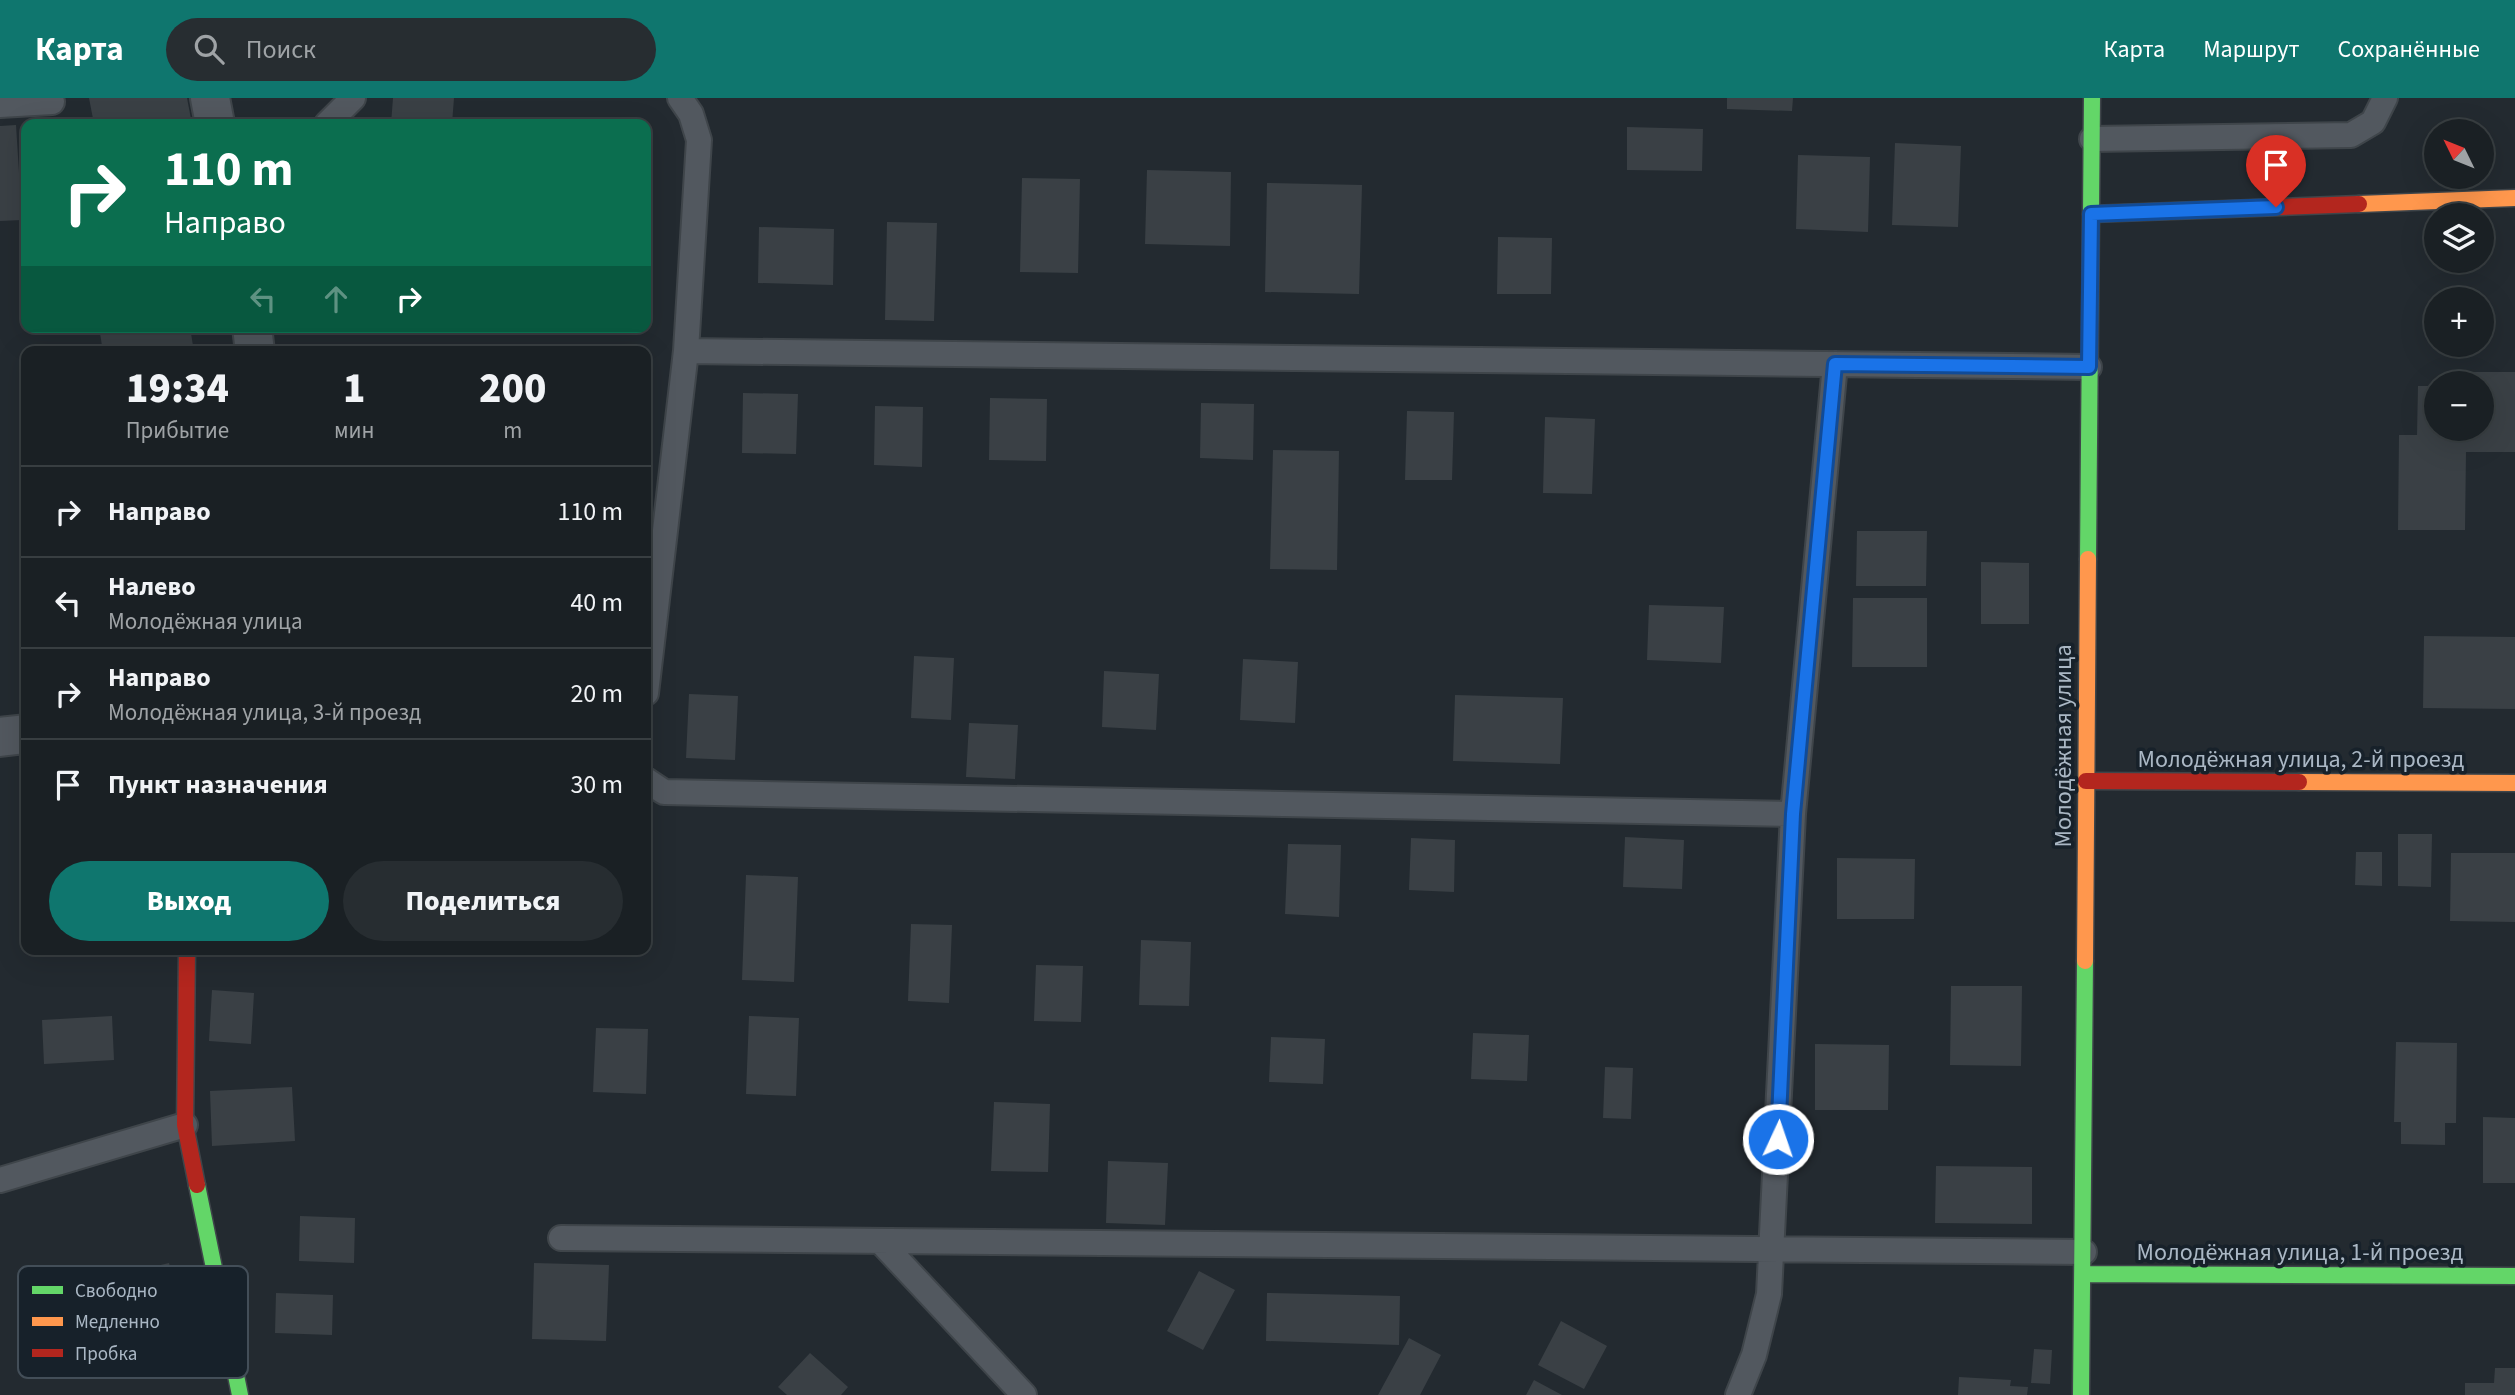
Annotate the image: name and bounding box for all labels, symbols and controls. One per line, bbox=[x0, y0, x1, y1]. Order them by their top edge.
search box bbox=[166, 18, 656, 81]
text: Карта bbox=[35, 26, 124, 73]
icon: search bbox=[190, 30, 228, 68]
text: Поиск bbox=[246, 31, 316, 68]
text: Карта bbox=[2104, 32, 2165, 67]
text: Маршрут bbox=[2203, 32, 2299, 67]
text: Сохранённые bbox=[2337, 32, 2480, 67]
north arrow bbox=[2424, 119, 2494, 189]
map controls bbox=[2424, 119, 2494, 441]
text: 110 m bbox=[164, 135, 293, 205]
pin bbox=[2246, 135, 2306, 207]
icon: arrive bbox=[2257, 146, 2295, 184]
icon: right bbox=[49, 147, 140, 238]
text: Направо bbox=[164, 200, 286, 246]
button: layers bbox=[2424, 203, 2494, 273]
icon: left bbox=[244, 280, 282, 318]
icon: ahead bbox=[317, 280, 355, 318]
icon: right bbox=[390, 280, 428, 318]
button: + bbox=[2424, 287, 2494, 357]
text: 19:34 bbox=[126, 359, 229, 419]
text: 1 bbox=[343, 359, 365, 419]
text: 200 bbox=[479, 359, 546, 419]
button: − bbox=[2424, 371, 2494, 441]
text: Прибытие bbox=[126, 414, 229, 447]
text: мин bbox=[334, 414, 374, 447]
text: m bbox=[503, 414, 522, 447]
icon: right bbox=[49, 493, 87, 531]
text: Направо bbox=[108, 493, 211, 530]
text: 110 m bbox=[557, 493, 623, 530]
text: Налево bbox=[108, 568, 196, 605]
icon: left bbox=[49, 584, 87, 622]
text: 40 m bbox=[570, 584, 623, 621]
text: Молодёжная улица bbox=[108, 605, 303, 638]
street label: Молодёжная улица bbox=[2046, 645, 2081, 847]
text: Направо bbox=[108, 659, 211, 696]
icon: right bbox=[49, 675, 87, 713]
text: 20 m bbox=[570, 675, 623, 712]
text: Молодёжная улица, 3-й проезд bbox=[108, 696, 421, 729]
street label: Молодёжная улица, 2-й проезд bbox=[2138, 742, 2465, 777]
icon: arrive bbox=[49, 766, 87, 804]
text: Пункт назначения bbox=[108, 766, 328, 803]
text: 30 m bbox=[570, 766, 623, 803]
button: Выход bbox=[49, 861, 329, 941]
button: Поделиться bbox=[343, 861, 623, 941]
position arrow bbox=[1741, 1102, 1815, 1176]
street label: Молодёжная улица, 1-й проезд bbox=[2137, 1235, 2464, 1270]
legend bbox=[18, 1266, 248, 1378]
text: Свободно bbox=[75, 1278, 158, 1305]
text: Медленно bbox=[75, 1309, 160, 1336]
text: Пробка bbox=[75, 1341, 137, 1368]

